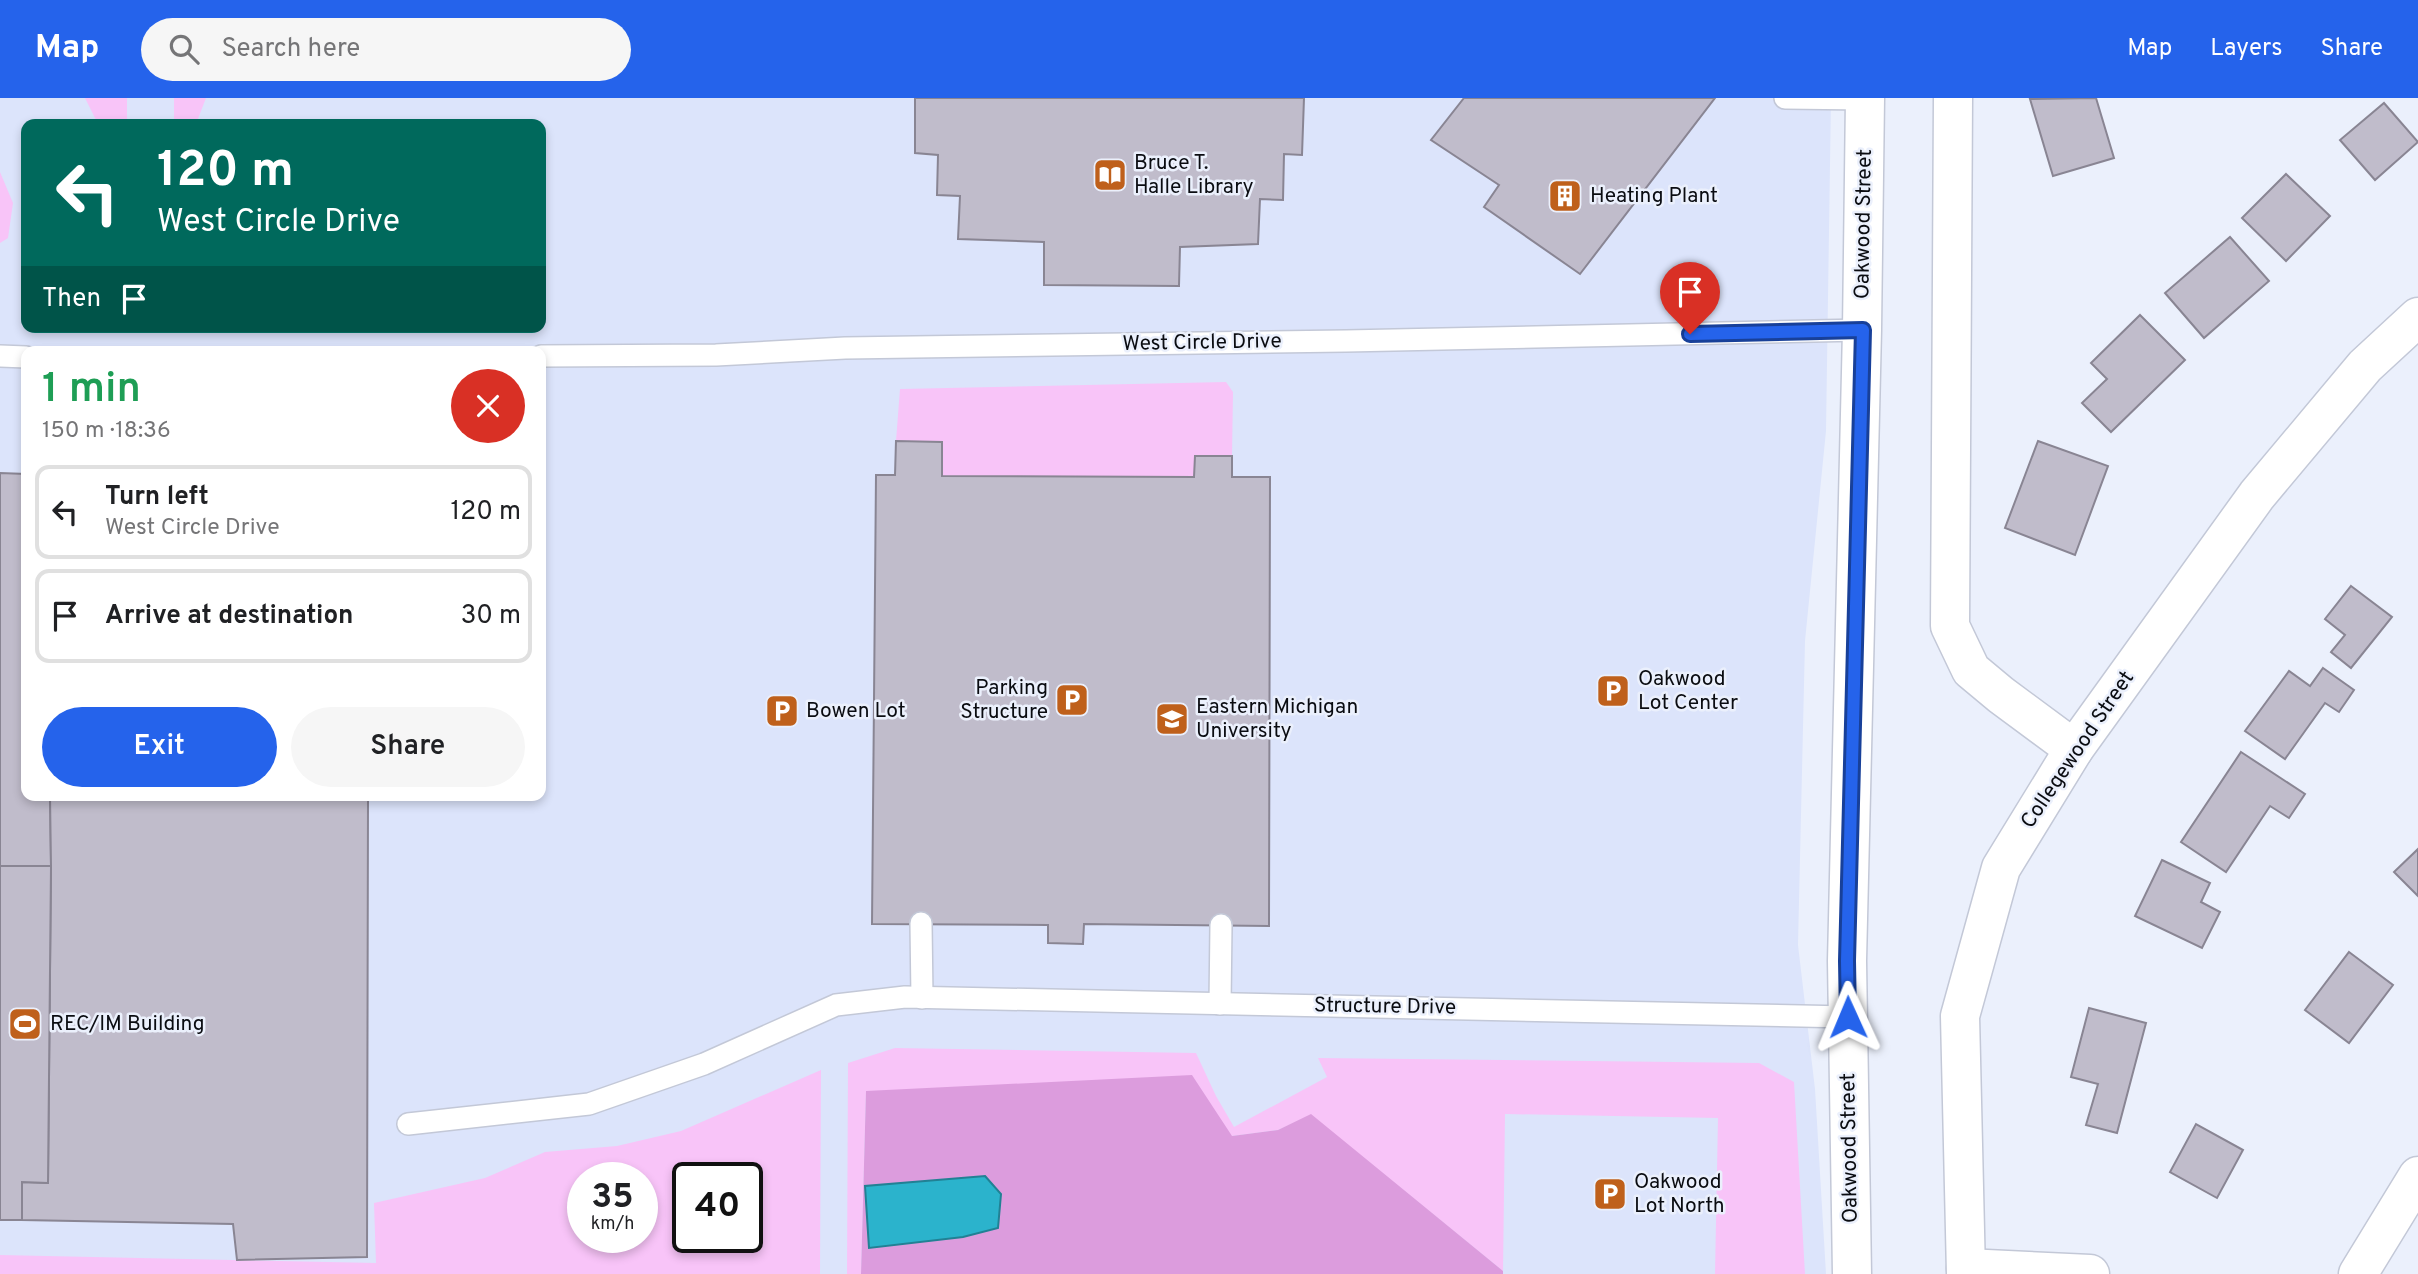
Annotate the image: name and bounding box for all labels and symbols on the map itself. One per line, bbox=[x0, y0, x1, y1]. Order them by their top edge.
street label: Oakwood Street bbox=[1849, 149, 1879, 299]
place label: Bruce T. Halle Library bbox=[1134, 150, 1254, 201]
library icon: Bruce T. Halle Library bbox=[1091, 156, 1129, 194]
building icon: Heating Plant bbox=[1546, 177, 1584, 215]
place label: Heating Plant bbox=[1590, 183, 1718, 210]
pin bbox=[1660, 262, 1720, 334]
street label: West Circle Drive bbox=[1122, 328, 1282, 358]
place label: Oakwood Lot Center bbox=[1638, 666, 1738, 717]
street label: Collegewood Street bbox=[2015, 666, 2141, 834]
parking icon: Oakwood Lot Center bbox=[1594, 672, 1632, 710]
place label: Parking Structure bbox=[960, 675, 1048, 726]
parking icon: Parking Structure bbox=[1053, 681, 1091, 719]
parking icon: Bowen Lot bbox=[763, 692, 801, 730]
place label: Eastern Michigan University bbox=[1196, 694, 1358, 745]
place label: Bowen Lot bbox=[806, 698, 906, 725]
school or university icon: Eastern Michigan University bbox=[1153, 700, 1191, 738]
position arrow bbox=[1811, 980, 1885, 1054]
street label: Structure Drive bbox=[1314, 992, 1456, 1022]
sports icon: REC/IM Building bbox=[6, 1005, 44, 1043]
place label: REC/IM Building bbox=[50, 1011, 204, 1038]
street label: Oakwood Street bbox=[1835, 1073, 1865, 1223]
speed limit sign: 40 bbox=[672, 1162, 763, 1253]
place label: Oakwood Lot North bbox=[1634, 1169, 1724, 1220]
parking icon: Oakwood Lot North bbox=[1591, 1175, 1629, 1213]

